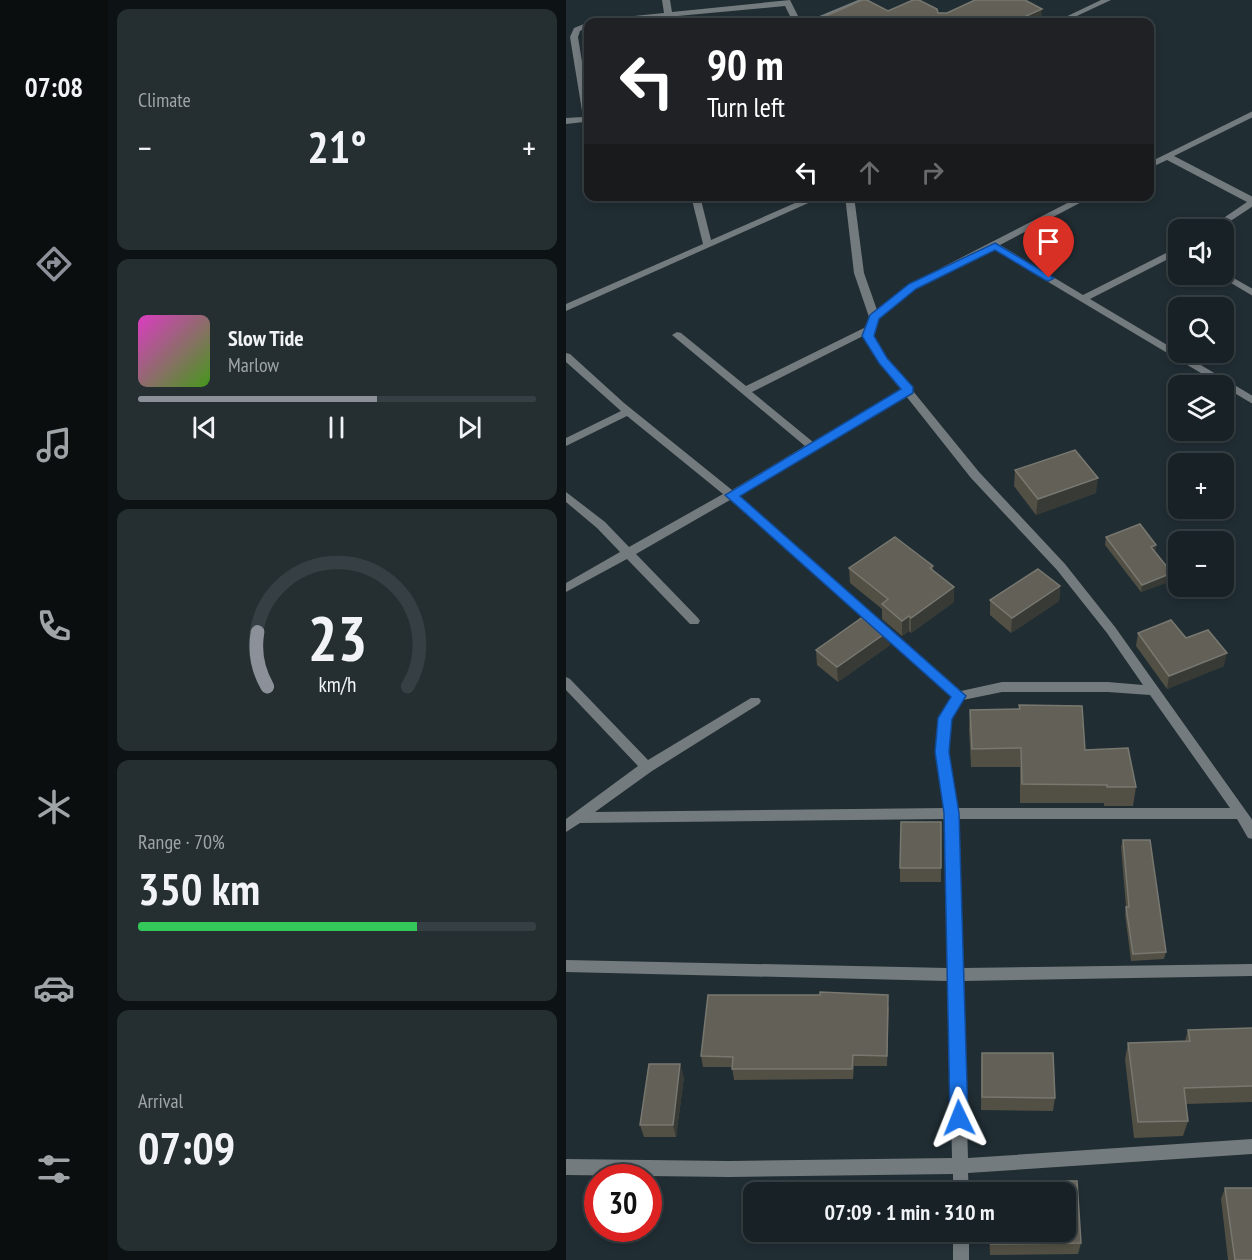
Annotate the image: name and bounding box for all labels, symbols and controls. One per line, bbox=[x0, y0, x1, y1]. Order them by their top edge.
text: 90 m bbox=[707, 37, 784, 92]
icon: left bbox=[608, 42, 686, 120]
text: 07:08 bbox=[25, 70, 83, 104]
text: Climate bbox=[138, 87, 191, 113]
text: Turn left bbox=[707, 90, 785, 124]
text: 21° bbox=[307, 117, 367, 175]
text: − bbox=[138, 126, 152, 169]
text: + bbox=[522, 126, 536, 169]
icon: left bbox=[790, 156, 823, 189]
icon: ahead bbox=[853, 156, 886, 189]
icon: right bbox=[916, 156, 949, 189]
pin bbox=[1023, 216, 1074, 278]
map controls bbox=[1168, 219, 1234, 597]
button: sound bbox=[1168, 219, 1234, 285]
icon: arrive bbox=[1032, 225, 1065, 258]
icon: directions bbox=[33, 243, 75, 285]
button: search bbox=[1168, 297, 1234, 363]
text: Slow Tide bbox=[228, 324, 304, 352]
text: Marlow bbox=[228, 352, 279, 378]
button: layers bbox=[1168, 375, 1234, 441]
icon: previous bbox=[188, 411, 221, 444]
icon: pause bbox=[320, 411, 353, 444]
icon: next bbox=[453, 411, 486, 444]
icon: music bbox=[33, 424, 75, 466]
button: + bbox=[1168, 453, 1234, 519]
button: − bbox=[1168, 531, 1234, 597]
text: 23 bbox=[307, 597, 367, 678]
icon: phone bbox=[33, 605, 75, 647]
text: km/h bbox=[318, 670, 356, 698]
icon: climate bbox=[33, 786, 75, 828]
text: Range · 70% bbox=[138, 829, 225, 855]
text: 350 km bbox=[138, 859, 260, 917]
icon: car bbox=[33, 967, 75, 1009]
position arrow bbox=[927, 1086, 991, 1150]
text: Arrival bbox=[138, 1088, 183, 1114]
text: 07:09 bbox=[138, 1118, 235, 1176]
icon: filters bbox=[33, 1148, 75, 1190]
speed limit sign: 30 bbox=[584, 1164, 662, 1242]
text: 07:09 · 1 min · 310 m bbox=[824, 1198, 995, 1226]

